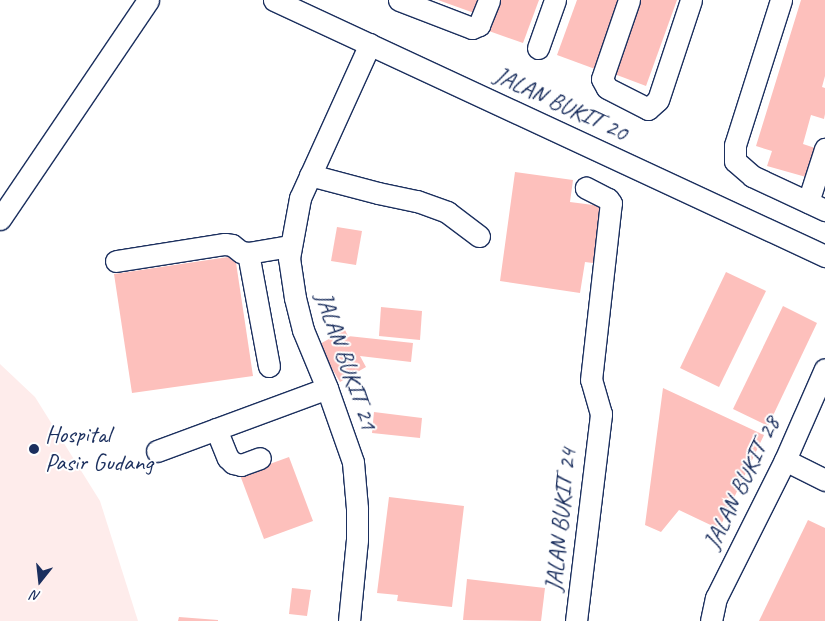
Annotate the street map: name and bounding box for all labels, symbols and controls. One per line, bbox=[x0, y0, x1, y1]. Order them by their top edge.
street label: JALAN BUKIT 20 bbox=[490, 61, 632, 147]
street label: JALAN BUKIT 21 bbox=[309, 288, 383, 434]
street label: JALAN BUKIT 28 bbox=[698, 412, 786, 554]
place label: Hospital Pasir Gudang bbox=[45, 421, 152, 477]
marker: Hospital Pasir Gudang bbox=[27, 442, 41, 456]
street label: JALAN BUKIT 24 bbox=[539, 447, 583, 593]
north arrow bbox=[15, 556, 65, 606]
text: N bbox=[29, 587, 42, 605]

